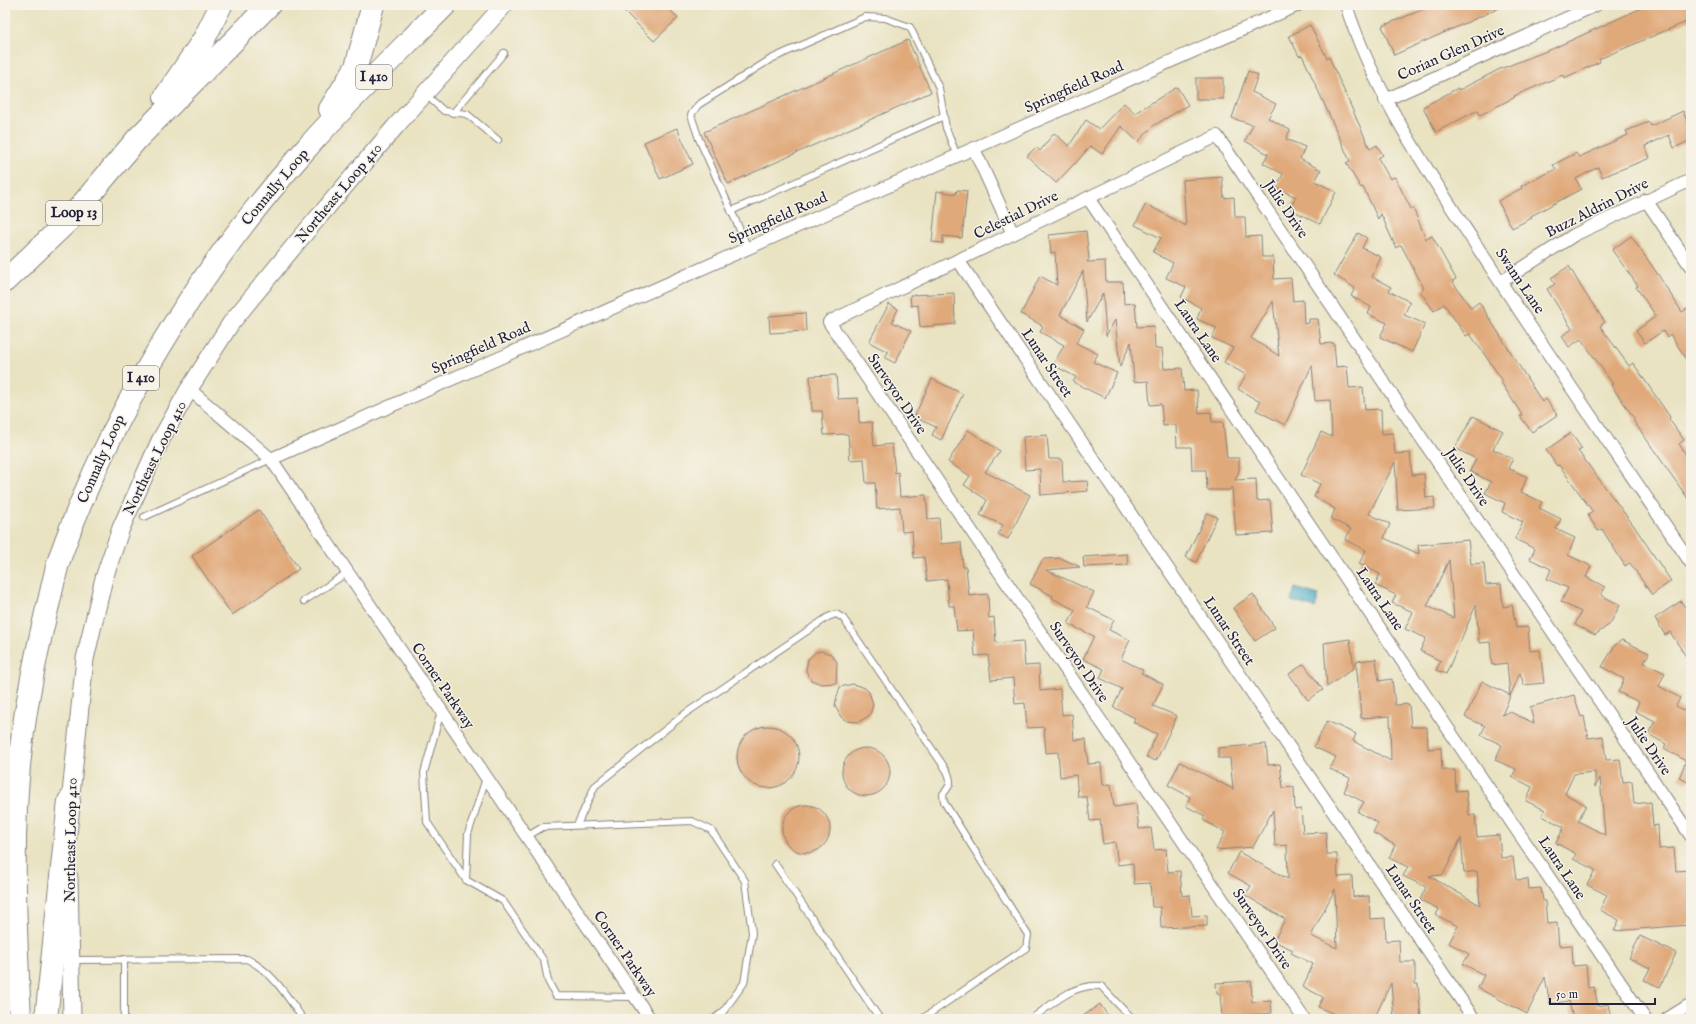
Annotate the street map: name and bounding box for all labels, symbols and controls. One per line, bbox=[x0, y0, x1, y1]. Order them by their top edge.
street label: Corian Glen Drive bbox=[1395, 21, 1508, 85]
street label: Springfield Road bbox=[1022, 56, 1127, 117]
road number: I 410 bbox=[356, 65, 392, 89]
street label: Northeast Loop 410 bbox=[292, 139, 386, 247]
street label: Connally Loop bbox=[237, 144, 313, 230]
street label: Julie Drive bbox=[1258, 174, 1313, 242]
street label: Buzz Aldrin Drive bbox=[1542, 174, 1652, 242]
street label: Celestial Drive bbox=[971, 186, 1062, 244]
street label: Springfield Road bbox=[726, 187, 831, 248]
road number: Loop 13 bbox=[46, 201, 102, 225]
street label: Swann Lane bbox=[1491, 245, 1549, 318]
street label: Laura Lane bbox=[1170, 296, 1226, 366]
street label: Springfield Road bbox=[429, 317, 534, 378]
street label: Lunar Street bbox=[1017, 325, 1077, 401]
street label: Surveyor Drive bbox=[863, 350, 931, 438]
road number: I 410 bbox=[123, 366, 159, 390]
street label: Northeast Loop 410 bbox=[119, 398, 191, 518]
street label: Connally Loop bbox=[73, 412, 129, 506]
street label: Julie Drive bbox=[1439, 442, 1494, 510]
street label: Laura Lane bbox=[1352, 564, 1408, 634]
street label: Lunar Street bbox=[1199, 593, 1259, 669]
street label: Surveyor Drive bbox=[1045, 618, 1113, 706]
street label: Corner Parkway bbox=[407, 639, 479, 733]
street label: Julie Drive bbox=[1621, 711, 1676, 779]
street label: Northeast Loop 410 bbox=[60, 777, 82, 903]
street label: Laura Lane bbox=[1534, 833, 1590, 903]
street label: Lunar Street bbox=[1381, 861, 1441, 937]
street label: Surveyor Drive bbox=[1228, 885, 1296, 973]
street label: Corner Parkway bbox=[589, 907, 661, 1001]
scale bar bbox=[1550, 980, 1655, 1006]
text: 50 m bbox=[1556, 987, 1578, 1002]

